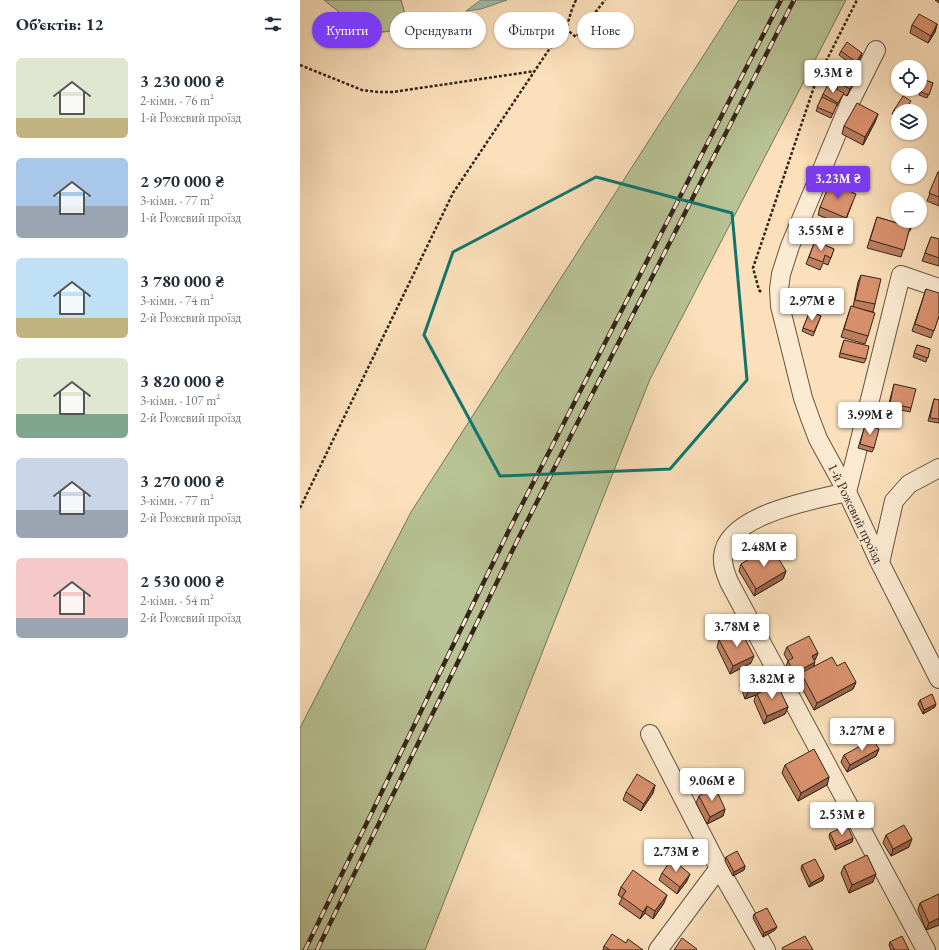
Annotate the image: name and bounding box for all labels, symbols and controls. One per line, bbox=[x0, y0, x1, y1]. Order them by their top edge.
chip: Купити bbox=[312, 12, 382, 48]
chip: Орендувати bbox=[390, 12, 486, 48]
chip: Фільтри bbox=[494, 12, 569, 48]
chip: Нове bbox=[577, 12, 634, 48]
text: Об’єктів: 12 bbox=[16, 13, 104, 35]
icon: filters bbox=[262, 13, 284, 35]
pin: 9.3M ₴ bbox=[800, 60, 866, 94]
map controls bbox=[891, 60, 927, 228]
button: locate bbox=[891, 60, 927, 96]
text: 9.3M ₴ bbox=[813, 64, 853, 81]
text: 3 230 000 ₴ bbox=[140, 70, 224, 92]
icon: home bbox=[48, 74, 96, 122]
text: 2-кімн. · 76 m² bbox=[140, 92, 214, 109]
button: layers bbox=[891, 104, 927, 140]
text: 1-й Рожевий проїзд bbox=[140, 109, 241, 126]
button: + bbox=[891, 148, 927, 184]
pin: 3.23M ₴ bbox=[801, 166, 875, 200]
text: 2 970 000 ₴ bbox=[140, 170, 224, 192]
text: 3.23M ₴ bbox=[815, 170, 861, 187]
icon: home bbox=[48, 174, 96, 222]
text: 3-кімн. · 77 m² bbox=[140, 192, 214, 209]
button: − bbox=[891, 192, 927, 228]
text: 1-й Рожевий проїзд bbox=[140, 209, 241, 226]
pin: 3.55M ₴ bbox=[784, 218, 858, 252]
text: 3.55M ₴ bbox=[798, 222, 844, 239]
text: 3 780 000 ₴ bbox=[140, 270, 224, 292]
icon: home bbox=[48, 274, 96, 322]
pin: 2.97M ₴ bbox=[775, 288, 849, 322]
text: 3-кімн. · 74 m² bbox=[140, 292, 214, 309]
text: 2.97M ₴ bbox=[789, 292, 835, 309]
text: 2-й Рожевий проїзд bbox=[140, 309, 241, 326]
text: 3 820 000 ₴ bbox=[140, 370, 224, 392]
icon: home bbox=[48, 374, 96, 422]
text: 3-кімн. · 107 m² bbox=[140, 392, 220, 409]
pin: 3.99M ₴ bbox=[833, 402, 907, 436]
text: 3.99M ₴ bbox=[847, 406, 893, 423]
text: 2-й Рожевий проїзд bbox=[140, 409, 241, 426]
street label: 1-й Рожевий проїзд bbox=[824, 460, 888, 567]
text: 3 270 000 ₴ bbox=[140, 470, 224, 492]
icon: home bbox=[48, 474, 96, 522]
text: 3-кімн. · 77 m² bbox=[140, 492, 214, 509]
text: 2-й Рожевий проїзд bbox=[140, 509, 241, 526]
pin: 2.48M ₴ bbox=[727, 534, 801, 568]
text: 2.48M ₴ bbox=[741, 538, 787, 555]
text: 2 530 000 ₴ bbox=[140, 570, 224, 592]
icon: home bbox=[48, 574, 96, 622]
text: 2-кімн. · 54 m² bbox=[140, 592, 214, 609]
text: 2-й Рожевий проїзд bbox=[140, 609, 241, 626]
pin: 3.78M ₴ bbox=[700, 614, 774, 648]
text: 3.78M ₴ bbox=[714, 618, 760, 635]
pin: 3.82M ₴ bbox=[735, 666, 809, 700]
text: 3.82M ₴ bbox=[749, 670, 795, 687]
pin: 3.27M ₴ bbox=[825, 718, 899, 752]
text: 3.27M ₴ bbox=[839, 722, 885, 739]
pin: 9.06M ₴ bbox=[675, 768, 749, 802]
text: 9.06M ₴ bbox=[689, 772, 735, 789]
pin: 2.53M ₴ bbox=[805, 802, 879, 836]
text: 2.53M ₴ bbox=[819, 806, 865, 823]
pin: 2.73M ₴ bbox=[639, 839, 713, 873]
text: 2.73M ₴ bbox=[653, 843, 699, 860]

